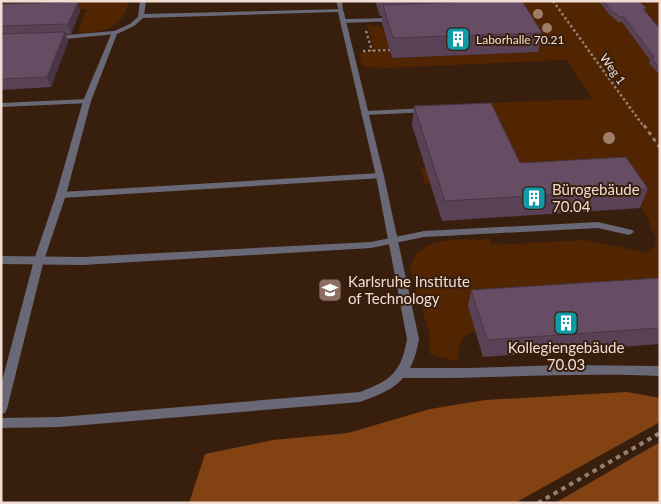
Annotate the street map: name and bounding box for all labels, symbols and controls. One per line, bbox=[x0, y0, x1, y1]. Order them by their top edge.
building icon: Laborhalle 70.21 bbox=[445, 26, 471, 52]
place label: Laborhalle 70.21 bbox=[476, 32, 564, 47]
street label: Weg 1 bbox=[597, 51, 629, 87]
place label: Bürogebäude 70.04 bbox=[552, 180, 640, 215]
building icon: Bürogebäude 70.04 bbox=[521, 185, 547, 211]
place label: Karlsruhe Institute of Technology bbox=[348, 272, 470, 307]
school or university icon: Karlsruhe Institute of Technology bbox=[317, 277, 343, 303]
building icon: Kollegiengebäude 70.03 bbox=[553, 310, 579, 336]
place label: Kollegiengebäude 70.03 bbox=[508, 338, 624, 373]

